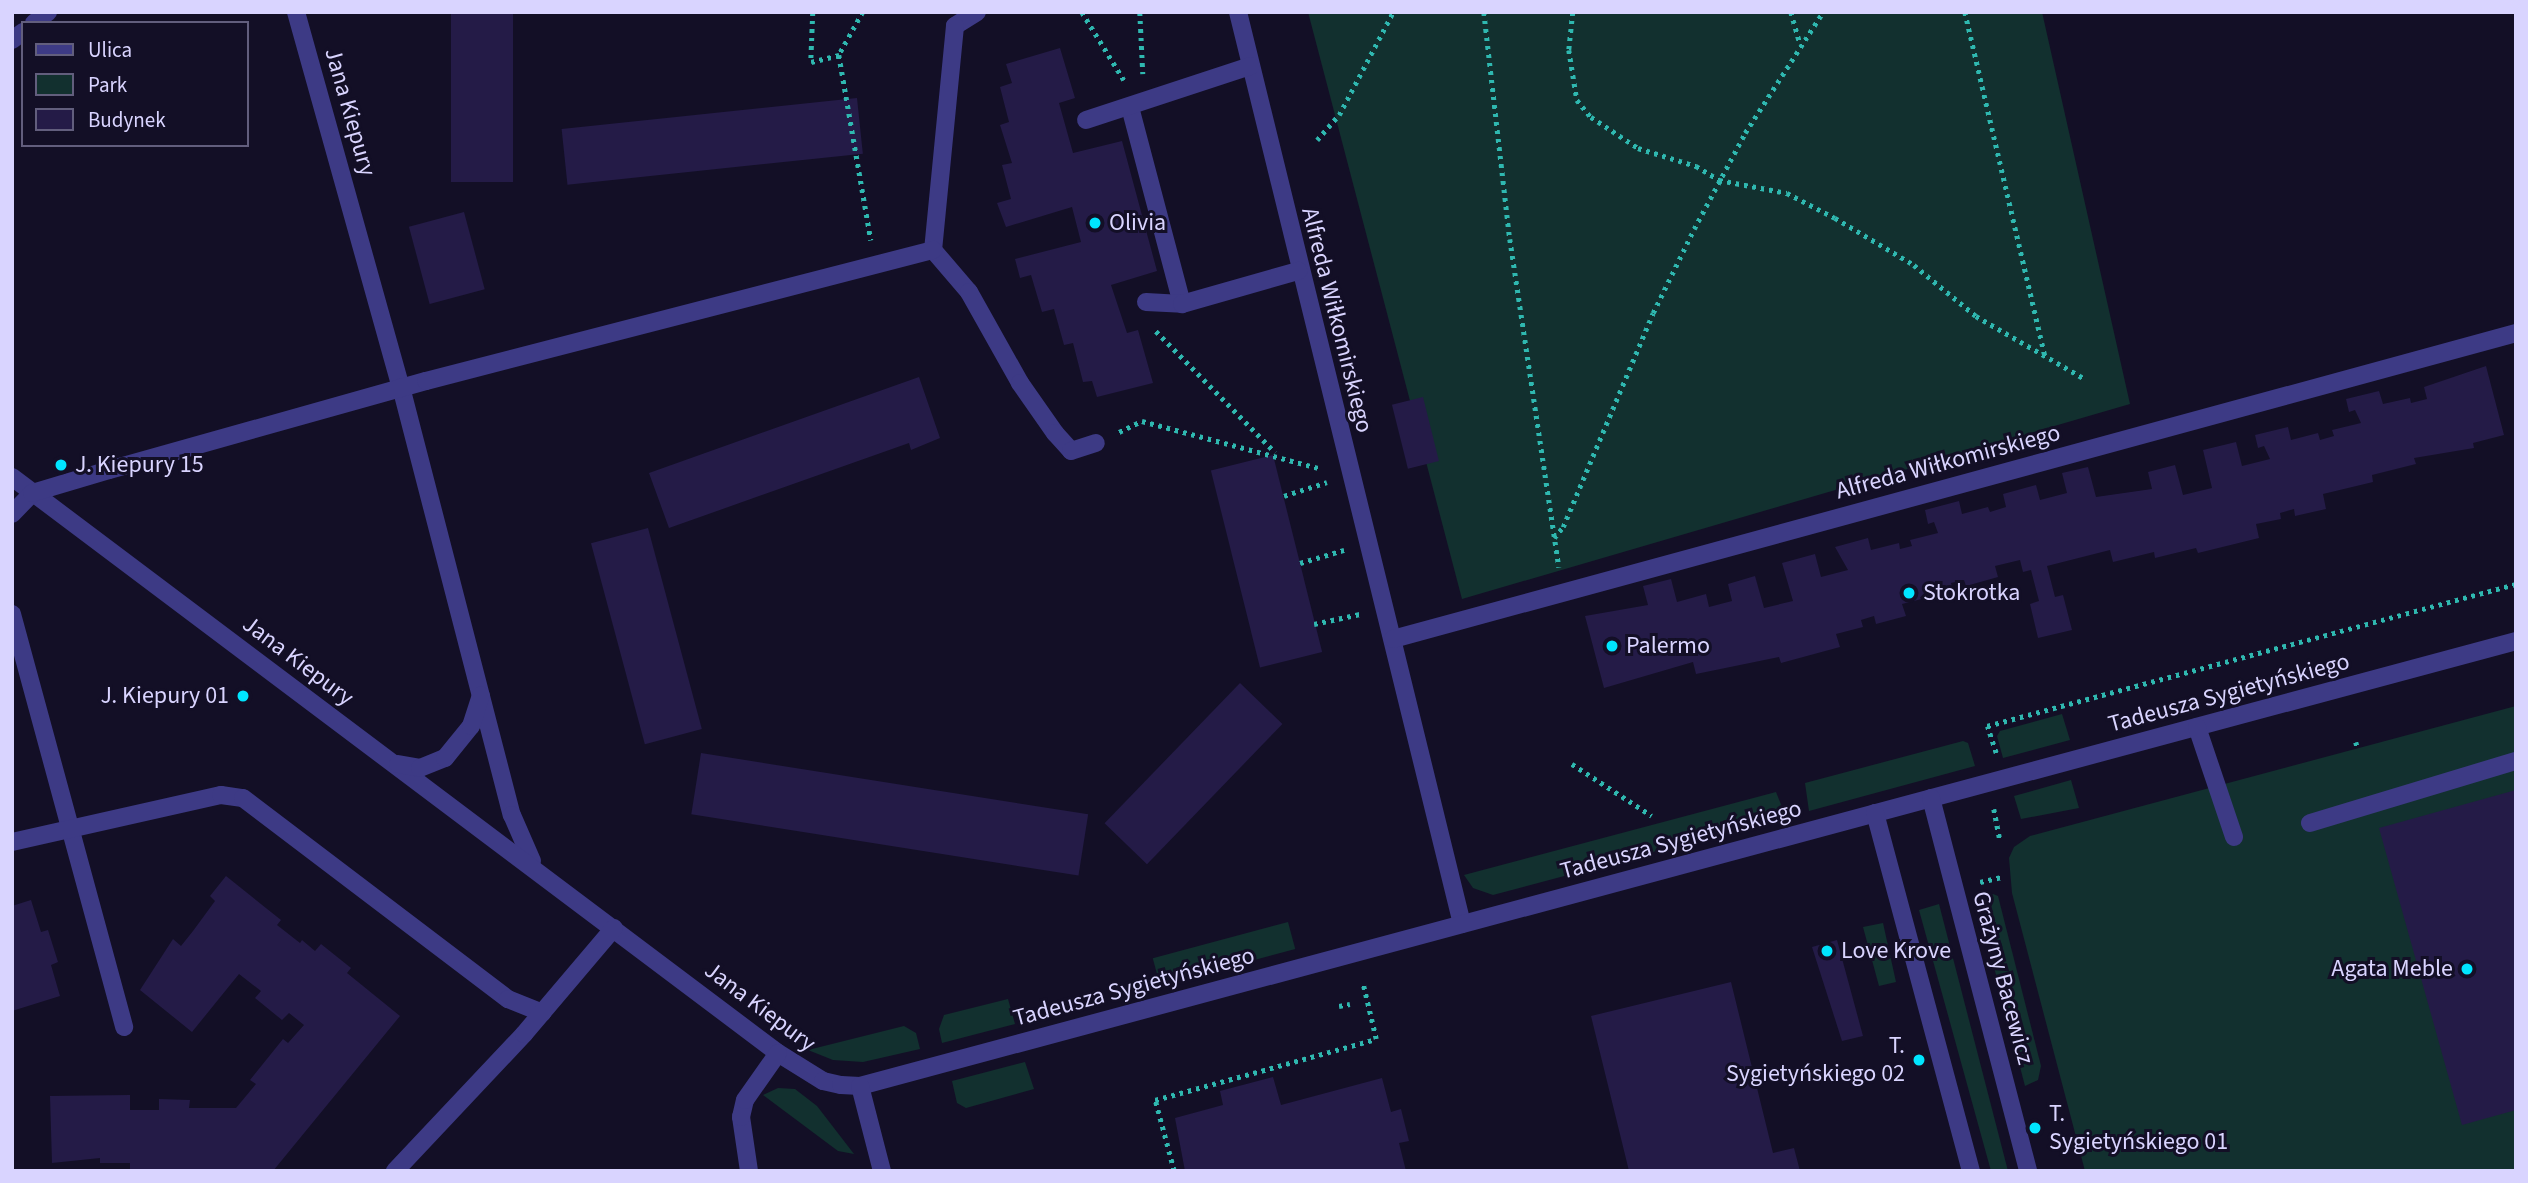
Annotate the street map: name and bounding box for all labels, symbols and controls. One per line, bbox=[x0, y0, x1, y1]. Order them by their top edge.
legend bbox=[21, 21, 248, 147]
text: Ulica bbox=[88, 35, 132, 65]
street label: Jana Kiepury bbox=[318, 45, 382, 179]
text: Park bbox=[88, 70, 127, 100]
text: Budynek bbox=[88, 105, 166, 135]
street label: Alfreda Wiłkomirskiego bbox=[1295, 204, 1379, 436]
place label: Olivia bbox=[1109, 209, 1166, 237]
marker: Olivia bbox=[1087, 215, 1103, 231]
street label: Alfreda Wiłkomirskiego bbox=[1833, 418, 2063, 506]
place label: J. Kiepury 15 bbox=[75, 451, 204, 479]
marker: J. Kiepury 15 bbox=[53, 457, 69, 473]
place label: Stokrotka bbox=[1923, 579, 2020, 607]
marker: Stokrotka bbox=[1901, 585, 1917, 601]
street label: Jana Kiepury bbox=[237, 610, 359, 712]
place label: Palermo bbox=[1626, 632, 1710, 660]
marker: Palermo bbox=[1604, 638, 1620, 654]
street label: Tadeusza Sygietyńskiego bbox=[2105, 647, 2353, 739]
place label: J. Kiepury 01 bbox=[100, 682, 229, 710]
marker: J. Kiepury 01 bbox=[235, 688, 251, 704]
street label: Tadeusza Sygietyńskiego bbox=[1557, 794, 1805, 886]
street label: Grażyny Bacewicz bbox=[1966, 888, 2040, 1068]
place label: Love Krove bbox=[1841, 937, 1951, 965]
street label: Tadeusza Sygietyńskiego bbox=[1010, 941, 1258, 1033]
marker: Love Krove bbox=[1819, 943, 1835, 959]
place label: Agata Meble bbox=[2331, 955, 2453, 983]
street label: Jana Kiepury bbox=[699, 956, 821, 1058]
marker: Agata Meble bbox=[2459, 961, 2475, 977]
place label: T. Sygietyńskiego 02 bbox=[1726, 1032, 1905, 1088]
marker: T. Sygietyńskiego 02 bbox=[1911, 1052, 1927, 1068]
place label: T. Sygietyńskiego 01 bbox=[2049, 1100, 2228, 1156]
marker: T. Sygietyńskiego 01 bbox=[2027, 1120, 2043, 1136]

